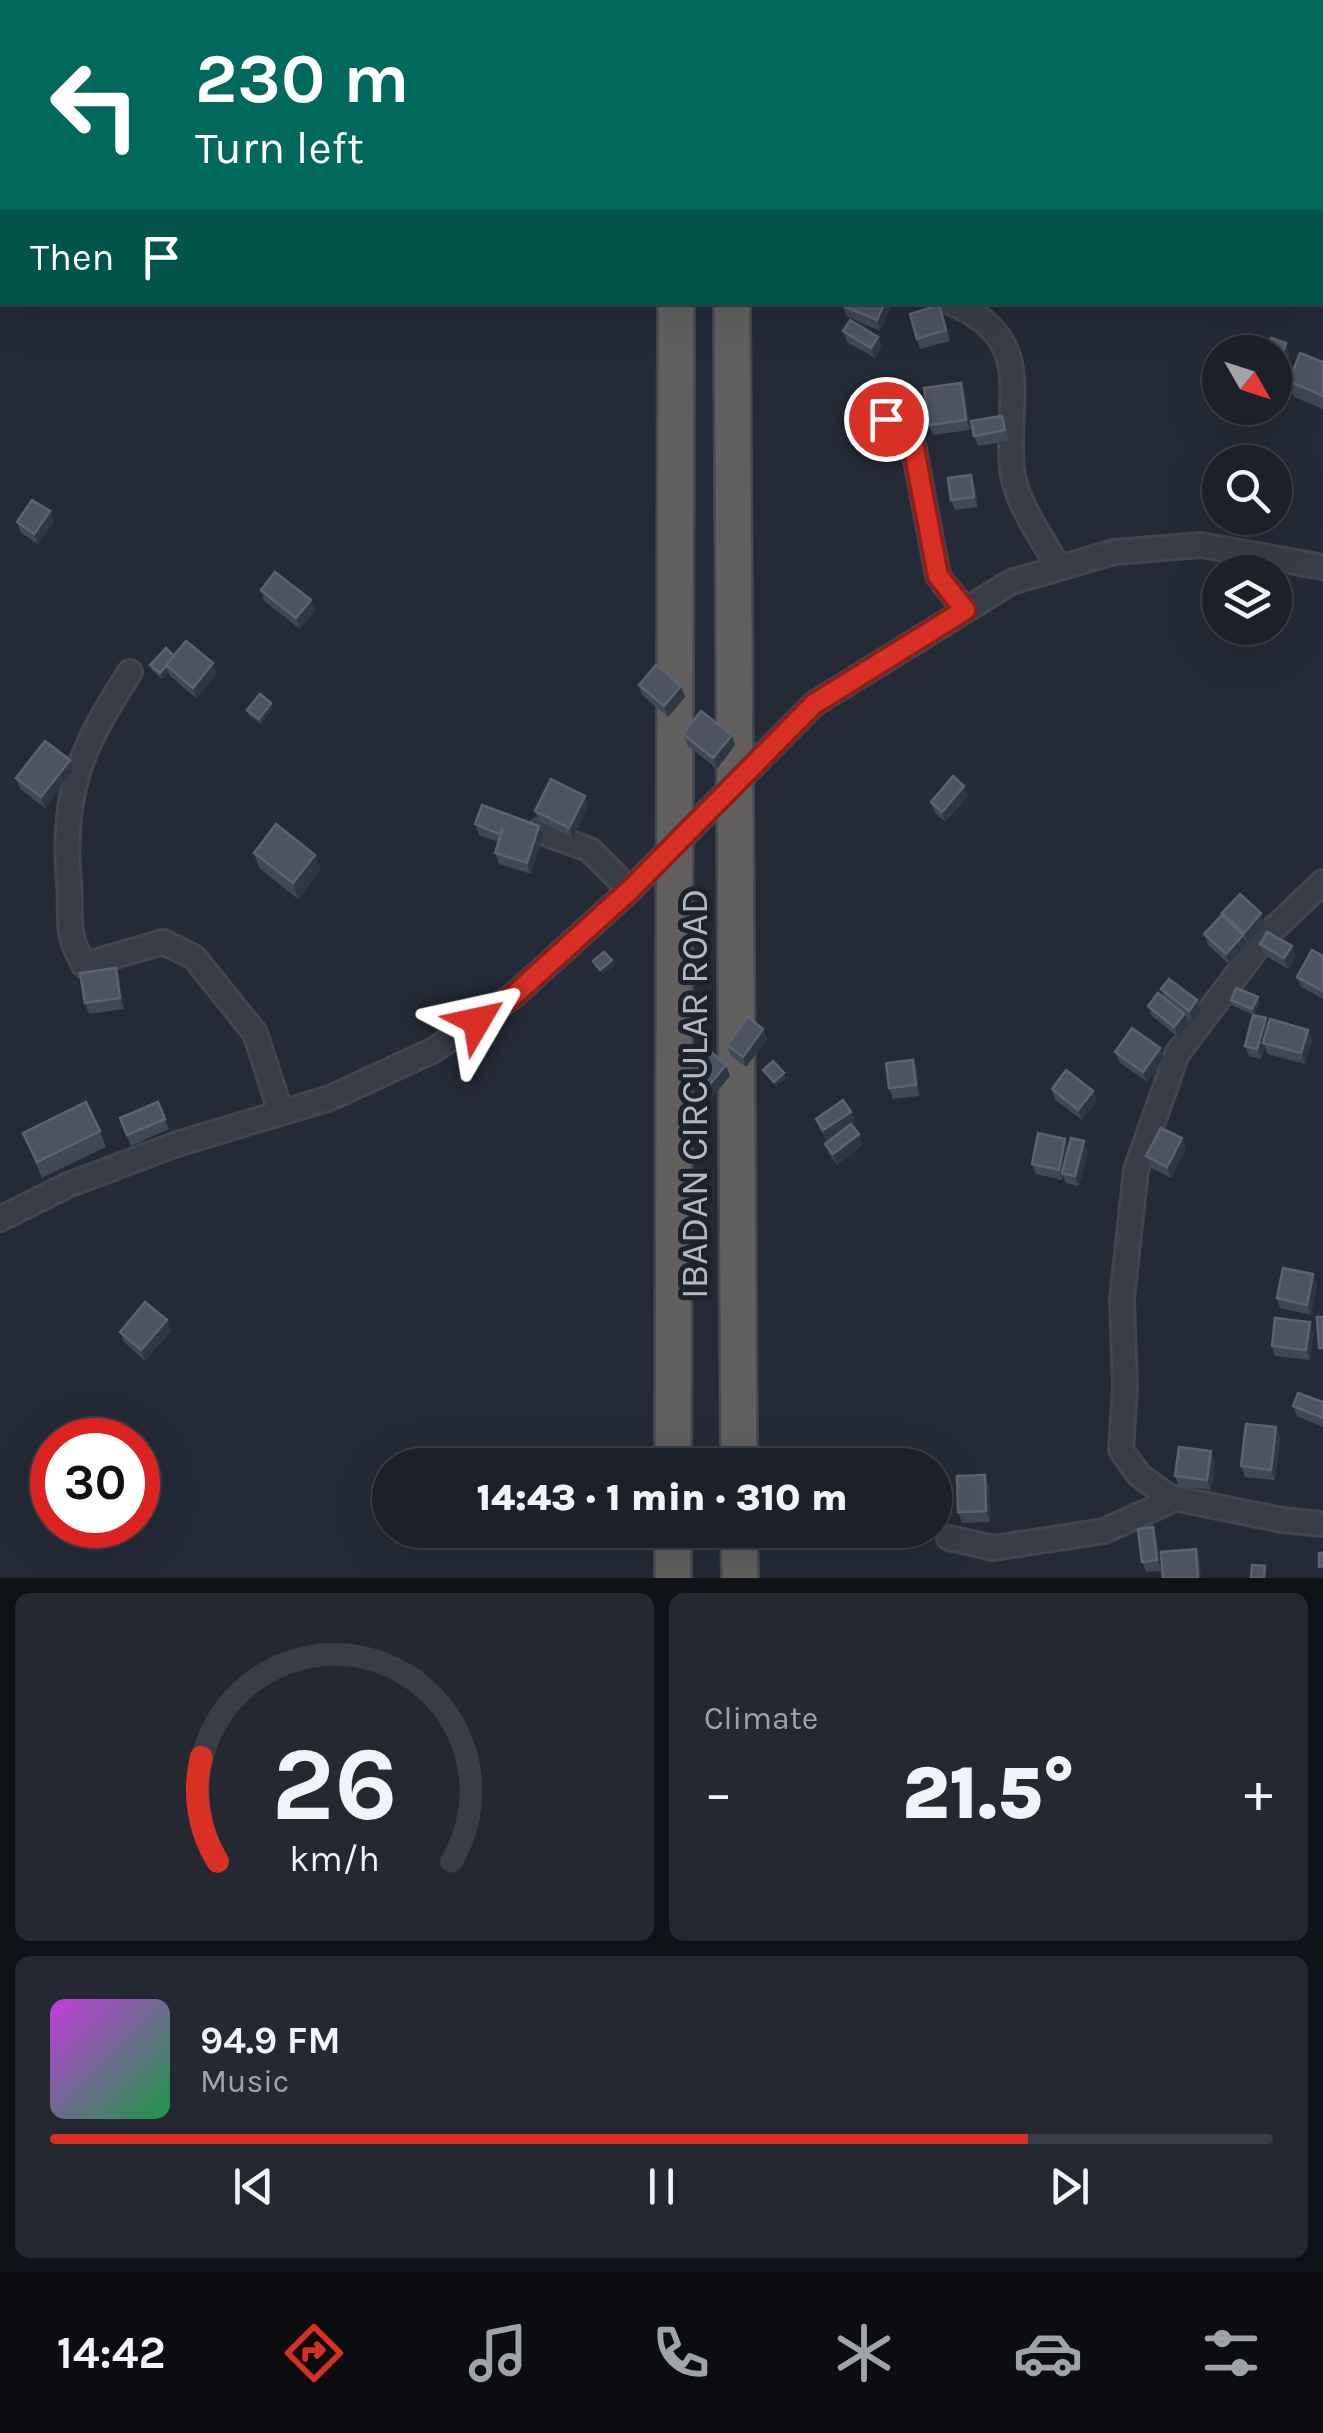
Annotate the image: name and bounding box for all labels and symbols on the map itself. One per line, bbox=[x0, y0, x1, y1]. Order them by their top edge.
north arrow bbox=[1202, 335, 1292, 425]
pin bbox=[844, 377, 929, 462]
street label: IBADAN CIRCULAR ROAD bbox=[672, 889, 717, 1299]
position arrow bbox=[425, 969, 529, 1073]
speed limit sign: 30 bbox=[30, 1418, 160, 1548]

